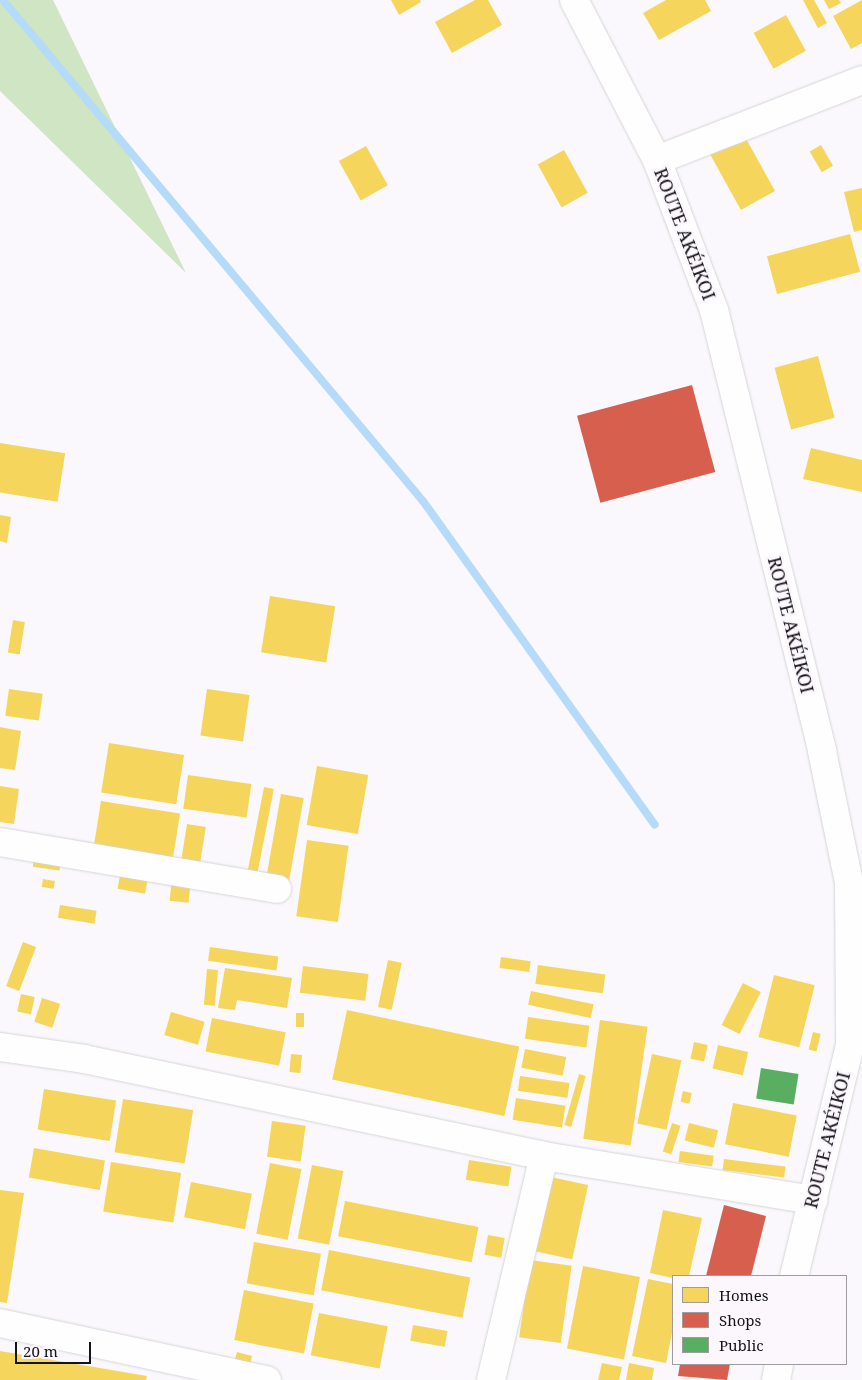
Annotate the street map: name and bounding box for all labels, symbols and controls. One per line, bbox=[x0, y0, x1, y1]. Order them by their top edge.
street label: ROUTE AKÉIKOI bbox=[650, 165, 720, 303]
street label: ROUTE AKÉIKOI bbox=[764, 554, 818, 696]
street label: ROUTE AKÉIKOI bbox=[800, 1069, 854, 1211]
legend bbox=[672, 1275, 847, 1365]
text: Homes bbox=[719, 1285, 769, 1305]
text: Shops bbox=[719, 1310, 761, 1330]
scale bar bbox=[18, 1332, 94, 1364]
text: Public bbox=[719, 1335, 764, 1355]
text: 20 m bbox=[23, 1341, 58, 1361]

